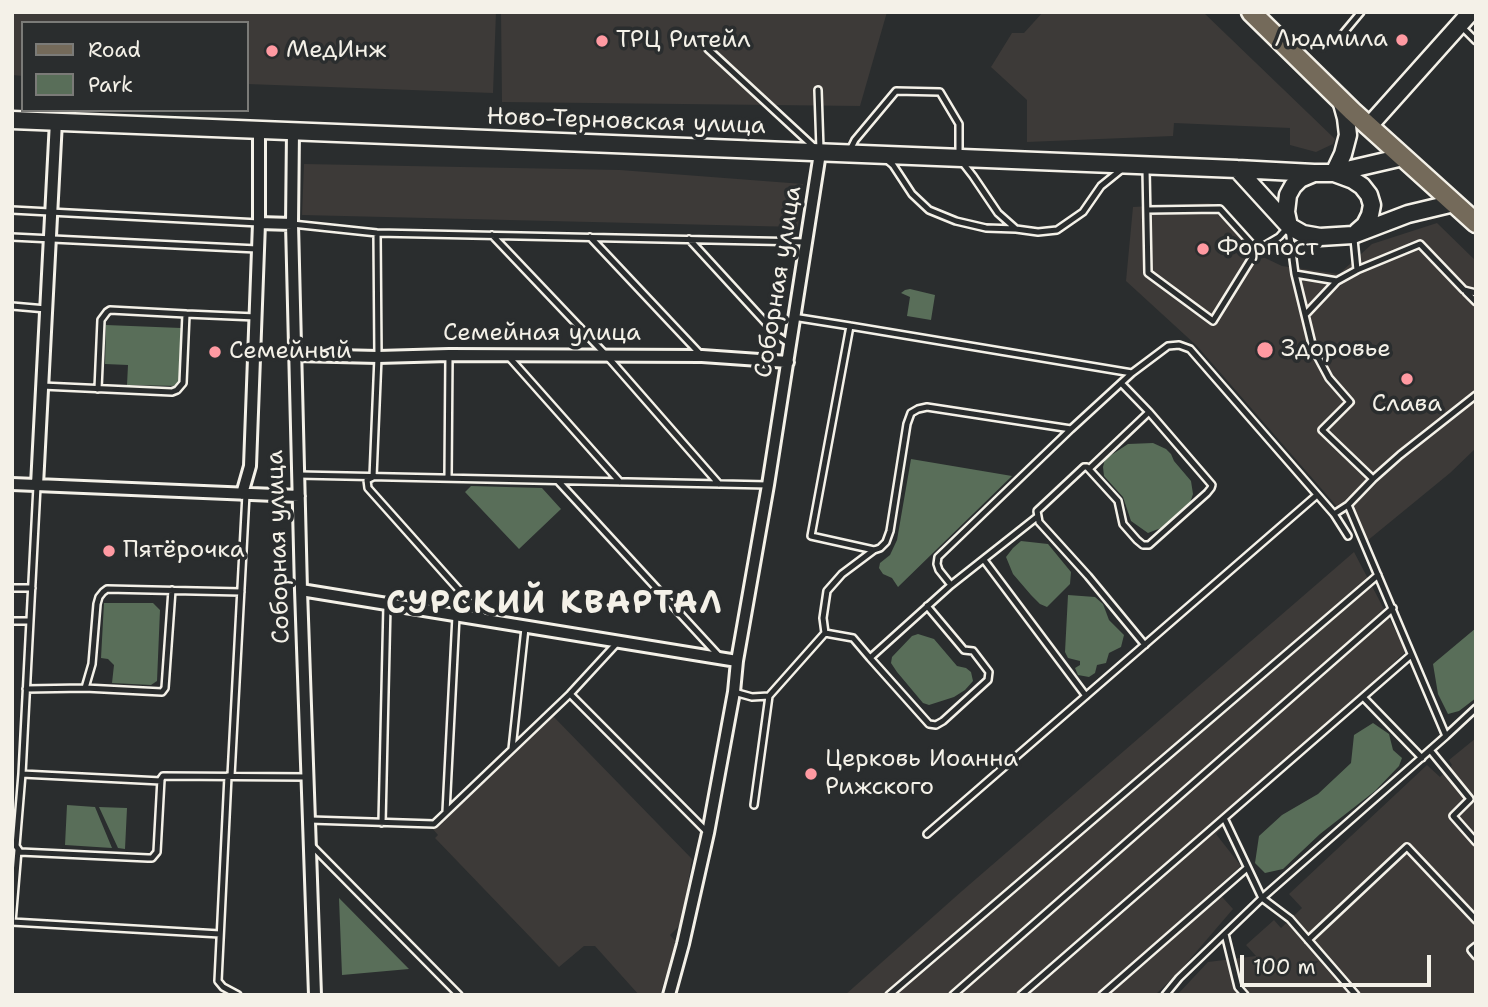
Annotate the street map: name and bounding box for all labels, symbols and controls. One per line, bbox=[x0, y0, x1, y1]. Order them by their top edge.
legend bbox=[21, 21, 248, 112]
place label: Людмила bbox=[1275, 26, 1388, 54]
place label: ТРЦ Ритейл bbox=[616, 27, 751, 55]
marker: Людмила bbox=[1394, 32, 1410, 48]
marker: ТРЦ Ритейл bbox=[594, 33, 610, 49]
text: Road bbox=[88, 36, 141, 64]
place label: МедИнж bbox=[286, 37, 386, 65]
marker: МедИнж bbox=[264, 43, 280, 59]
text: Park bbox=[88, 71, 133, 99]
street label: Ново-Терновская улица bbox=[486, 103, 766, 141]
street label: Соборная улица bbox=[750, 184, 808, 380]
place label: Форпост bbox=[1217, 235, 1318, 263]
marker: Форпост bbox=[1195, 241, 1211, 257]
street label: Семейная улица bbox=[443, 320, 641, 348]
place label: Здоровье bbox=[1281, 336, 1391, 364]
place label: Семейный bbox=[229, 338, 352, 366]
marker: Здоровье bbox=[1255, 340, 1275, 360]
marker: Семейный bbox=[207, 344, 223, 360]
marker: Слава bbox=[1399, 371, 1415, 387]
place label: Слава bbox=[1372, 391, 1442, 419]
street label: Соборная улица bbox=[261, 450, 297, 644]
place label: Пятёрочка bbox=[123, 537, 245, 565]
marker: Пятёрочка bbox=[101, 543, 117, 559]
district label: СУРСКИЙ КВАРТАЛ bbox=[388, 586, 722, 624]
place label: Церковь Иоанна Рижского bbox=[825, 746, 1018, 802]
marker: Церковь Иоанна Рижского bbox=[803, 766, 819, 782]
scale bar bbox=[1243, 940, 1434, 984]
text: 100 m bbox=[1253, 953, 1316, 981]

